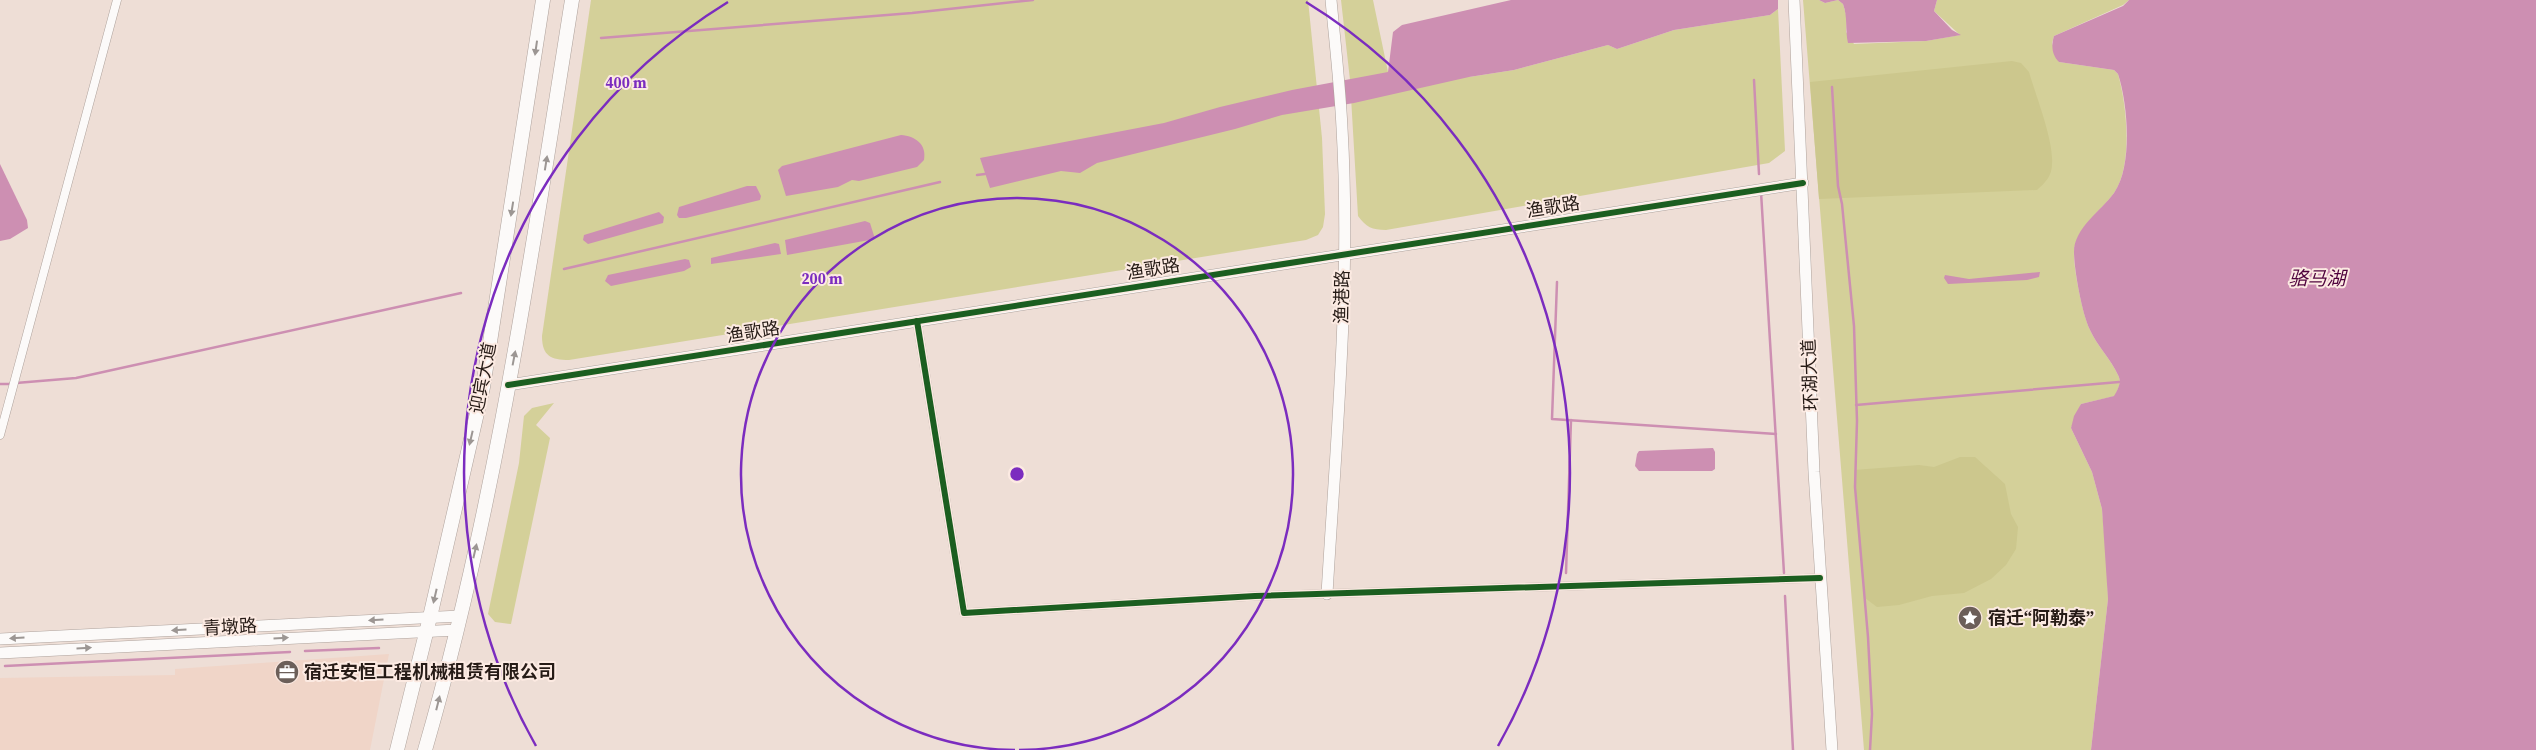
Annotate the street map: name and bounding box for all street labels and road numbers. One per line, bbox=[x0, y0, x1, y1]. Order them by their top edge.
street label: 渔歌路 bbox=[1524, 190, 1582, 223]
street label: 渔歌路 bbox=[1124, 252, 1182, 285]
street label: 渔港路 bbox=[1329, 270, 1354, 324]
street label: 渔歌路 bbox=[724, 315, 782, 348]
street label: 环湖大道 bbox=[1796, 339, 1823, 411]
street label: 迎宾大道 bbox=[463, 340, 502, 416]
street label: 青墩路 bbox=[202, 613, 258, 640]

